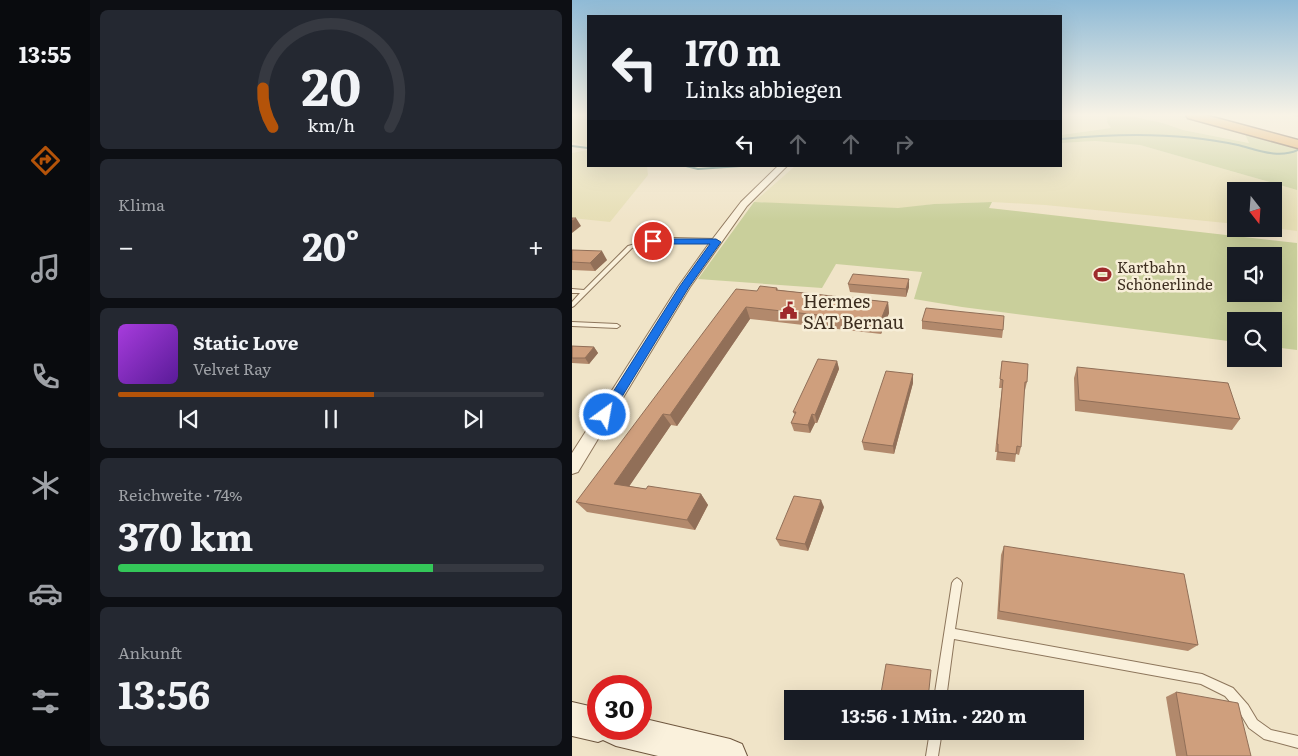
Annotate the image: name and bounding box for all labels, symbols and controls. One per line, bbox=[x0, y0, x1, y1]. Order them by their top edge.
text: 170 m bbox=[685, 25, 781, 77]
icon: left bbox=[602, 35, 667, 100]
text: 13:55 bbox=[19, 37, 71, 70]
text: 20 bbox=[301, 45, 361, 122]
text: Links abbiegen bbox=[685, 72, 842, 105]
text: km/h bbox=[307, 111, 355, 138]
icon: left bbox=[731, 130, 759, 158]
icon: ahead bbox=[784, 130, 812, 158]
icon: ahead bbox=[837, 130, 865, 158]
icon: right bbox=[890, 130, 918, 158]
icon: directions bbox=[28, 143, 63, 178]
north arrow bbox=[1227, 182, 1282, 238]
map controls bbox=[1227, 182, 1282, 367]
text: Klima bbox=[118, 192, 165, 216]
text: 20° bbox=[302, 216, 360, 273]
pin bbox=[632, 220, 674, 262]
text: − bbox=[118, 224, 134, 266]
text: + bbox=[528, 224, 544, 266]
icon: arrive bbox=[639, 227, 667, 255]
button: sound bbox=[1227, 247, 1282, 302]
icon: music bbox=[28, 251, 63, 286]
place label: Kartbahn Schönerlinde bbox=[1117, 255, 1213, 295]
sports icon: Kartbahn Schönerlinde bbox=[1093, 265, 1113, 285]
place label: Hermes SAT Bernau bbox=[803, 287, 904, 335]
public building icon: Hermes SAT Bernau bbox=[779, 300, 799, 320]
button: search bbox=[1227, 312, 1282, 367]
text: Static Love bbox=[193, 328, 298, 356]
text: Velvet Ray bbox=[193, 356, 271, 380]
icon: phone bbox=[28, 359, 63, 394]
position arrow bbox=[578, 388, 630, 440]
icon: previous bbox=[175, 405, 203, 433]
icon: pause bbox=[317, 405, 345, 433]
icon: next bbox=[459, 405, 487, 433]
icon: climate bbox=[28, 468, 63, 503]
text: Reichweite · 74% bbox=[118, 482, 243, 506]
text: 370 km bbox=[118, 506, 253, 563]
icon: car bbox=[28, 576, 63, 611]
text: Ankunft bbox=[118, 640, 182, 664]
text: 13:56 bbox=[118, 664, 210, 721]
speed limit sign: 30 bbox=[587, 675, 652, 740]
icon: filters bbox=[28, 684, 63, 719]
text: 13:56 · 1 Min. · 220 m bbox=[841, 701, 1027, 729]

